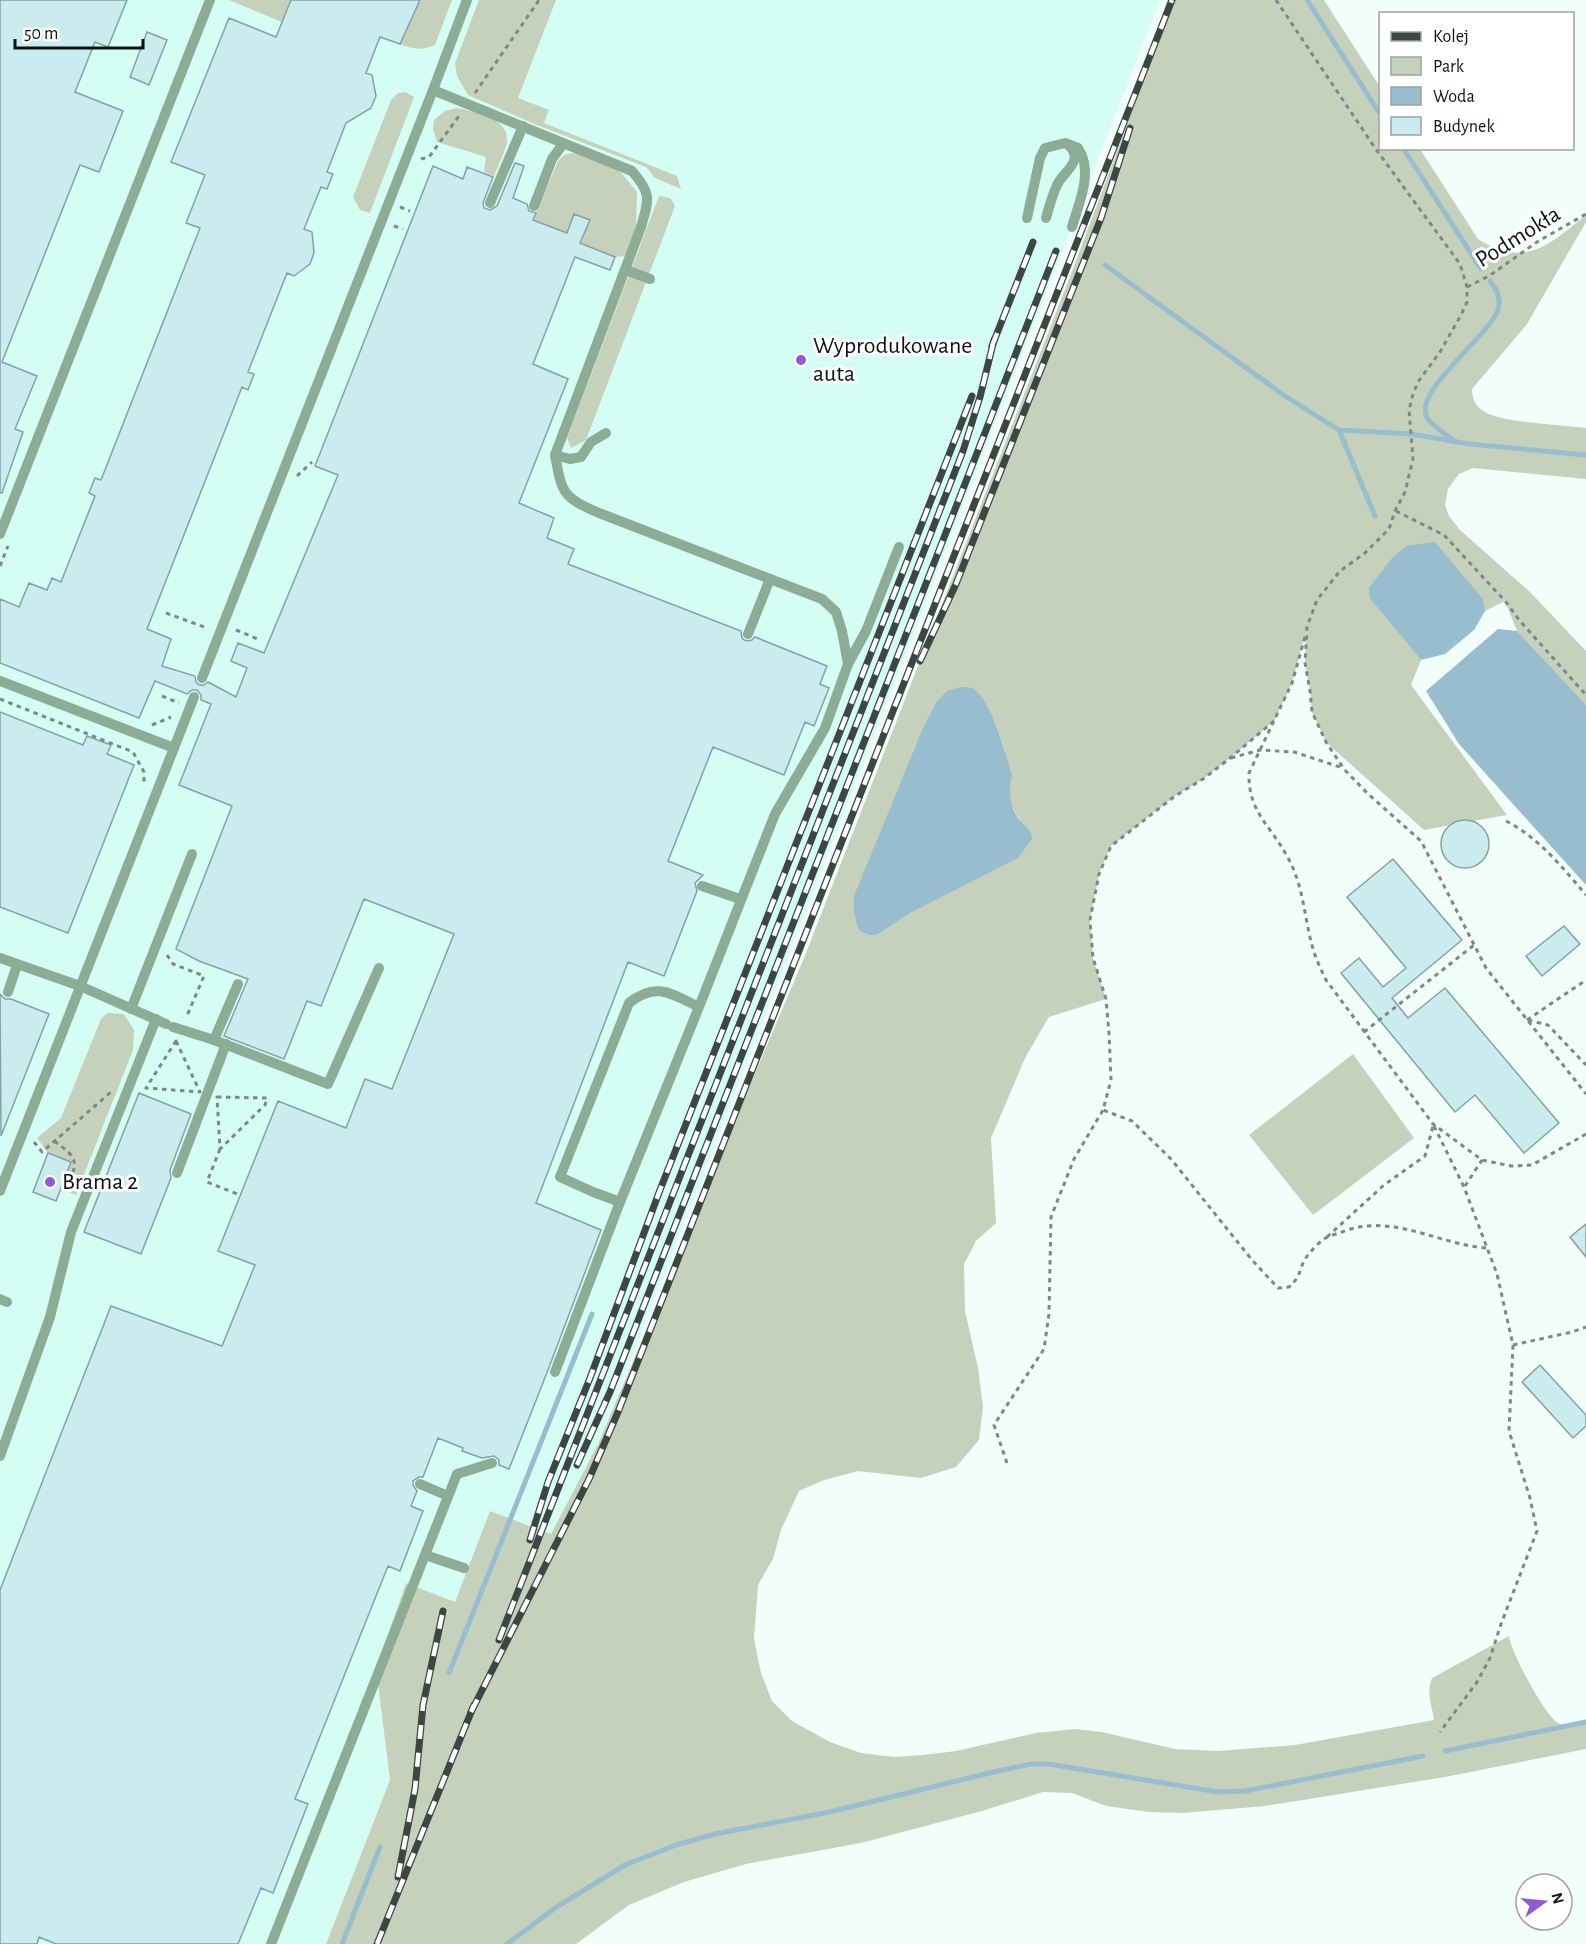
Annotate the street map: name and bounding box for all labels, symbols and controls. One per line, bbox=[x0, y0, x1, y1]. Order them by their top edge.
scale bar bbox=[15, 12, 142, 50]
legend bbox=[1379, 12, 1574, 150]
text: 50 m bbox=[24, 25, 58, 43]
text: Kolej bbox=[1433, 28, 1469, 46]
text: Park bbox=[1433, 58, 1465, 76]
text: Woda bbox=[1433, 88, 1475, 106]
text: Budynek bbox=[1433, 118, 1495, 136]
street label: Podmokła bbox=[1471, 202, 1565, 272]
place label: Wyprodukowane auta bbox=[813, 334, 972, 386]
marker: Wyprodukowane auta bbox=[794, 353, 808, 367]
place label: Brama 2 bbox=[62, 1170, 138, 1194]
marker: Brama 2 bbox=[43, 1175, 57, 1189]
north arrow bbox=[1514, 1872, 1574, 1932]
text: N bbox=[1548, 1891, 1567, 1906]

